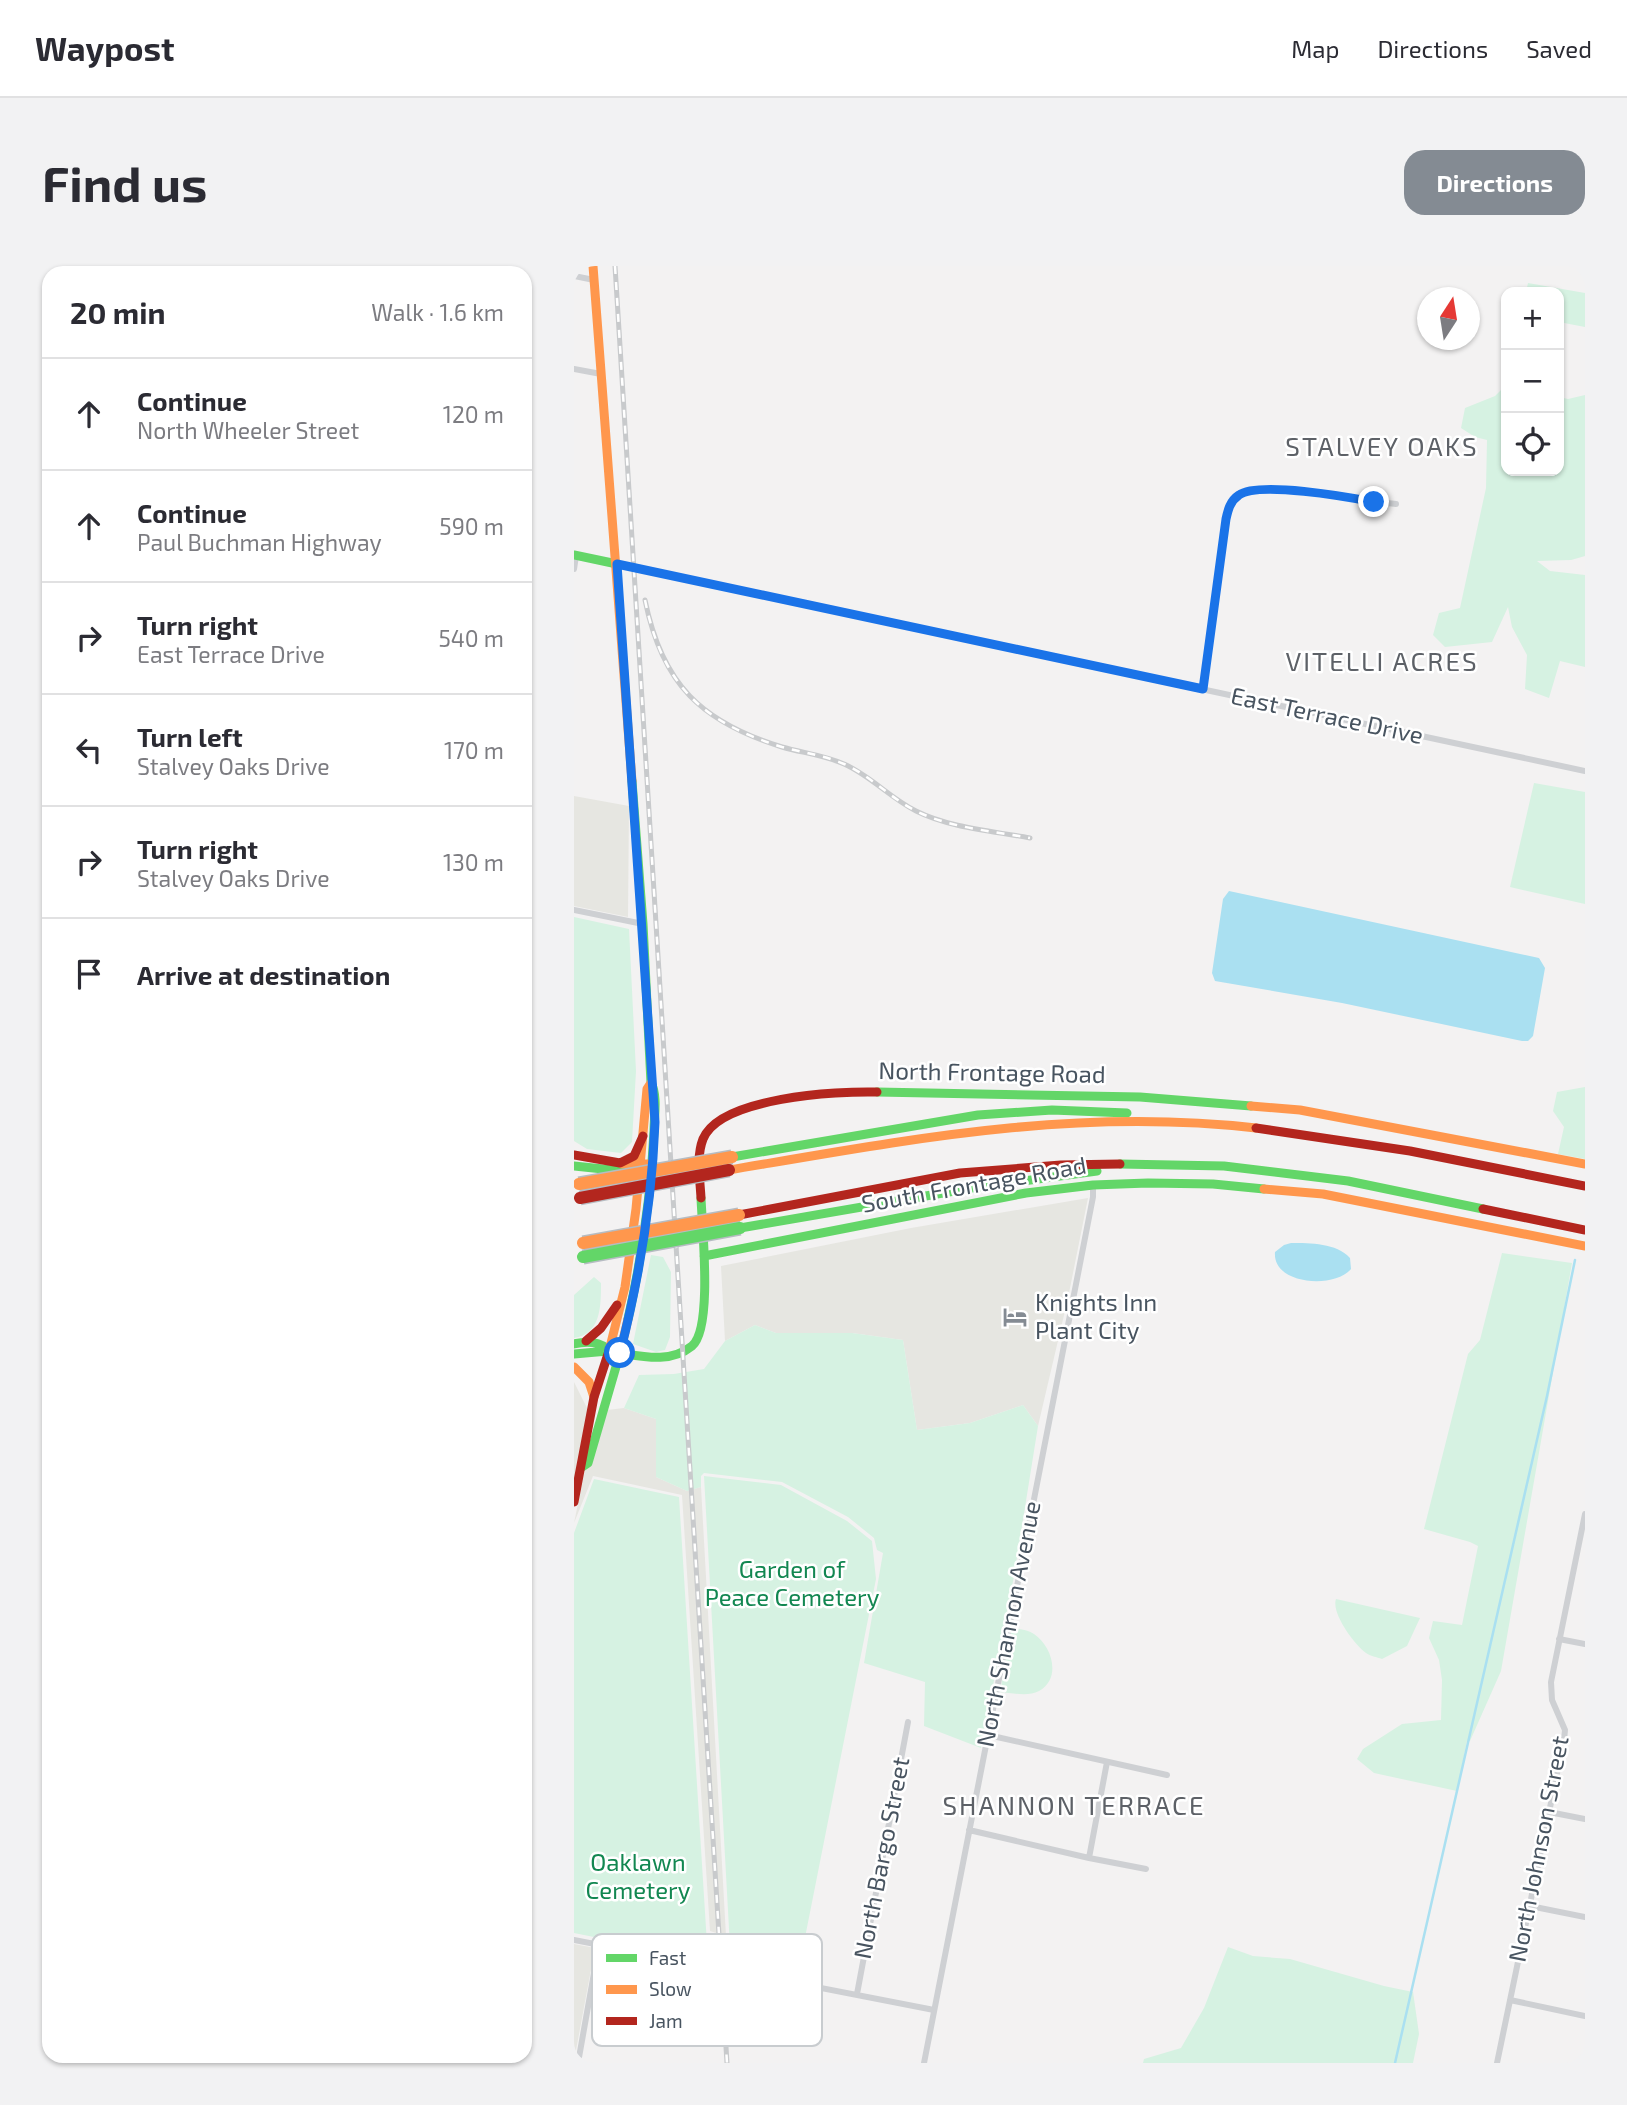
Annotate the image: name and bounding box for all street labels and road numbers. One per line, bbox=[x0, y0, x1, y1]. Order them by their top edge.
street label: East Terrace Drive bbox=[1228, 680, 1426, 749]
street label: North Frontage Road bbox=[878, 1055, 1106, 1088]
street label: South Frontage Road bbox=[859, 1149, 1088, 1218]
street label: North Shannon Avenue bbox=[969, 1498, 1046, 1749]
street label: North Johnson Street bbox=[1501, 1733, 1574, 1964]
street label: North Bargo Street bbox=[847, 1754, 914, 1961]

